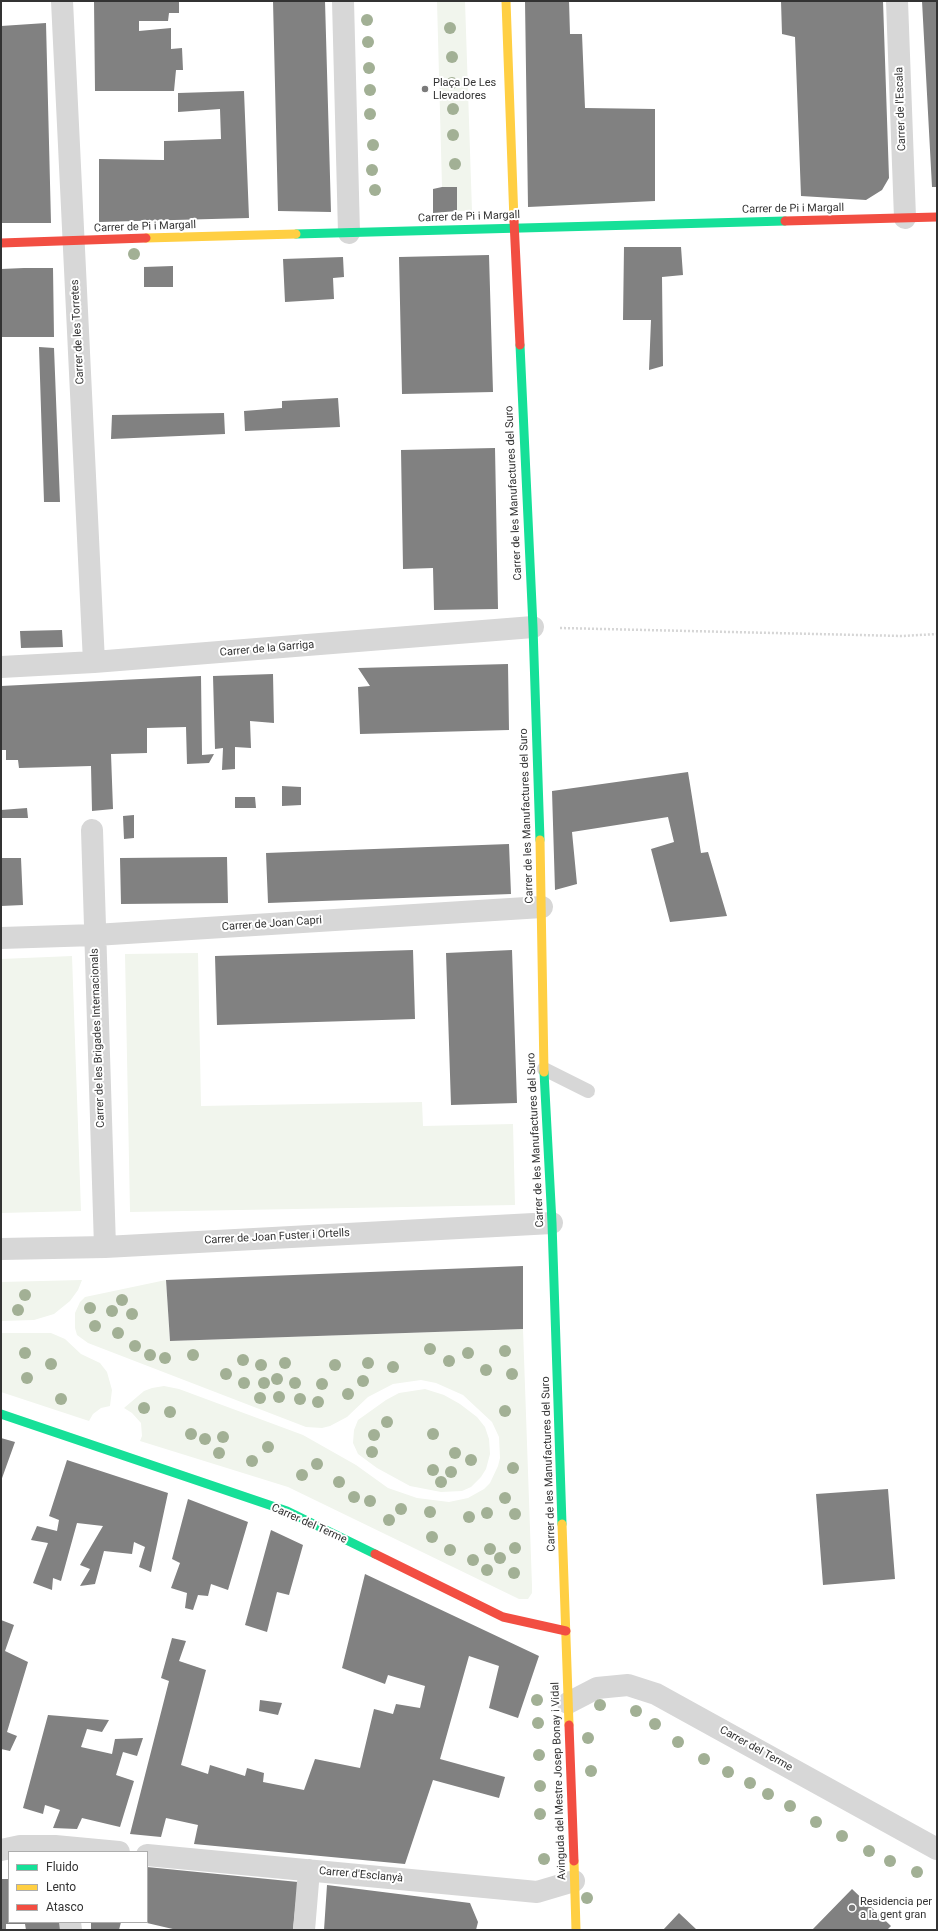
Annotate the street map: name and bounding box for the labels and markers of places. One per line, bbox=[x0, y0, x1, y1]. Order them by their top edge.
place label: Plaça De Les Llevadores bbox=[433, 76, 496, 102]
marker: Plaça De Les Llevadores bbox=[420, 84, 430, 94]
place label: Residencia per a la gent gran bbox=[860, 1895, 932, 1921]
marker: Residencia per a la gent gran bbox=[847, 1903, 857, 1913]

